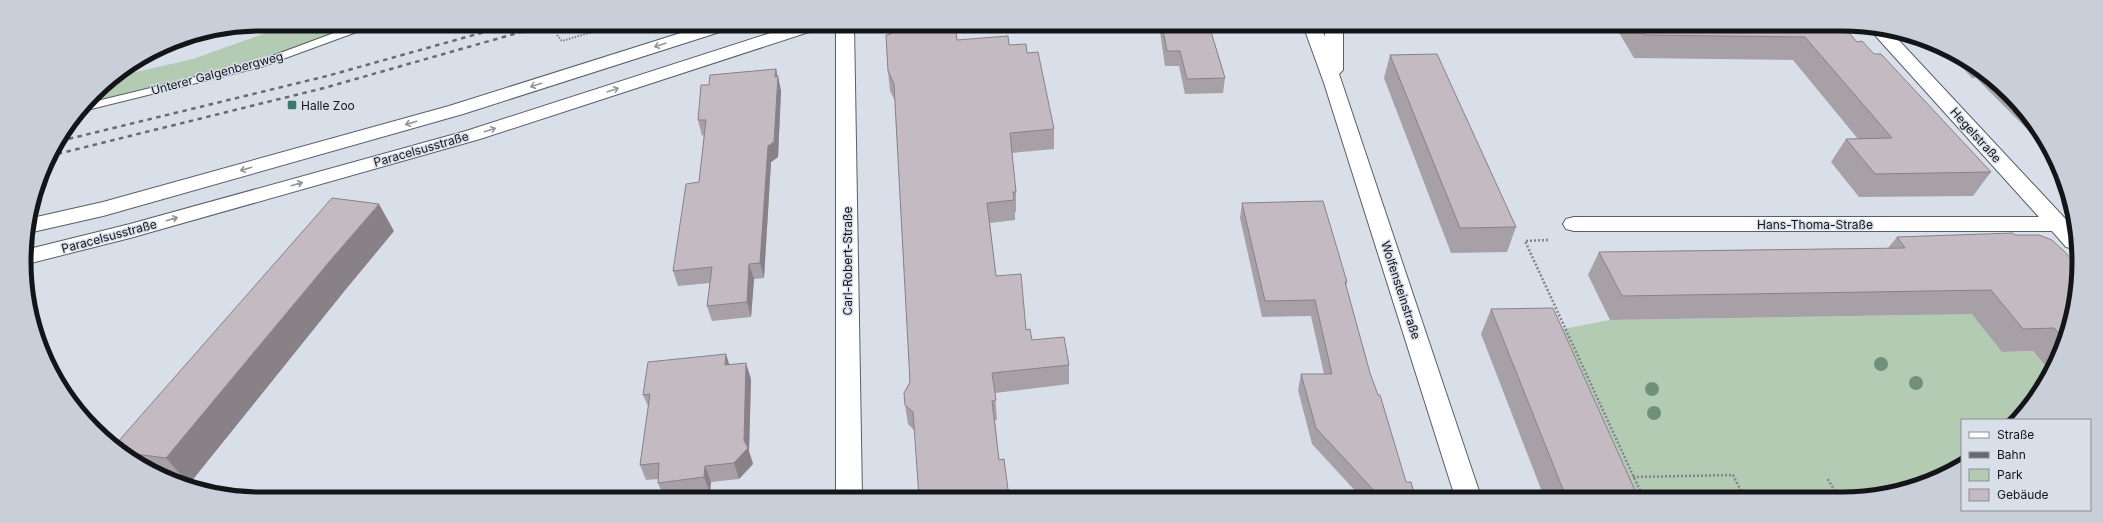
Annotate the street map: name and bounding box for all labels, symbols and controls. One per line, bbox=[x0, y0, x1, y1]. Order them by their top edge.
one-way arrow bbox=[653, 42, 666, 49]
street label: Unterer Galgenbergweg bbox=[149, 48, 285, 98]
one-way arrow bbox=[530, 81, 542, 89]
one-way arrow bbox=[607, 85, 619, 93]
place label: Halle Zoo bbox=[301, 98, 355, 113]
marker: Halle Zoo bbox=[286, 99, 298, 111]
street label: Hegelstraße bbox=[1947, 104, 2005, 166]
one-way arrow bbox=[405, 119, 418, 127]
one-way arrow bbox=[483, 125, 495, 133]
street label: Paracelsusstraße bbox=[372, 128, 470, 170]
one-way arrow bbox=[240, 166, 253, 173]
one-way arrow bbox=[291, 180, 304, 187]
street label: Carl-Robert-Straße bbox=[840, 207, 855, 315]
one-way arrow bbox=[165, 215, 178, 222]
street label: Paracelsusstraße bbox=[60, 216, 158, 256]
street label: Hans-Thoma-Straße bbox=[1757, 217, 1873, 232]
street label: Wolfensteinstraße bbox=[1378, 239, 1424, 341]
legend bbox=[1961, 419, 2091, 511]
text: Straße bbox=[1997, 427, 2034, 442]
text: Bahn bbox=[1997, 447, 2026, 462]
text: Park bbox=[1997, 467, 2023, 482]
text: Gebäude bbox=[1997, 487, 2049, 502]

